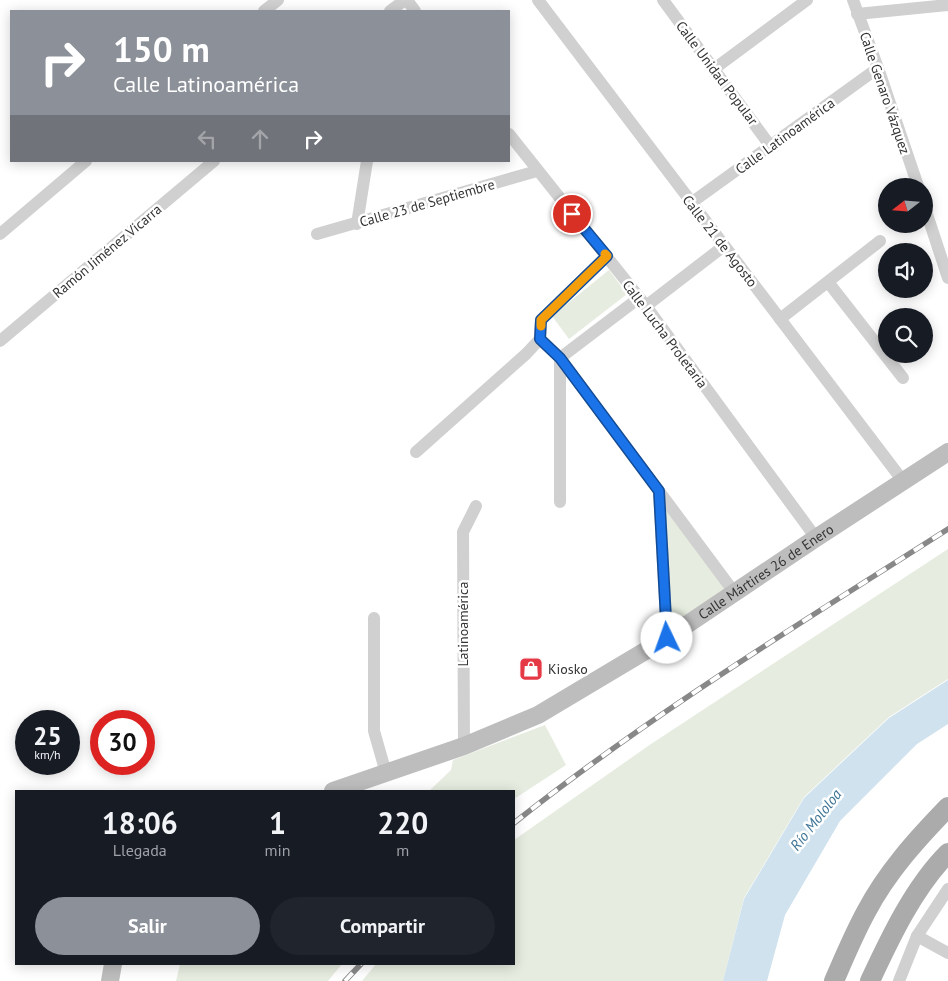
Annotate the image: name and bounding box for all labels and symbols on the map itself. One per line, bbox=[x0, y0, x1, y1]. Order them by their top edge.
street label: Calle Unidad Popular bbox=[672, 17, 762, 129]
street label: Calle Genaro Vázquez bbox=[856, 29, 914, 157]
street label: Calle Latinoamérica bbox=[732, 94, 838, 178]
street label: Calle 23 de Septiembre bbox=[357, 175, 497, 231]
north arrow bbox=[878, 178, 932, 232]
street label: Calle 21 de Agosto bbox=[679, 191, 761, 291]
pin bbox=[551, 193, 593, 235]
street label: Ramón Jiménez Vicarra bbox=[49, 200, 165, 302]
street label: Calle Lucha Proletaria bbox=[618, 276, 712, 392]
street label: Calle Mártires 26 de Enero bbox=[695, 520, 837, 623]
street label: Latinoamérica bbox=[454, 582, 472, 666]
position arrow bbox=[640, 611, 692, 663]
shop icon: Kiosko bbox=[518, 656, 544, 682]
place label: Kiosko bbox=[548, 660, 588, 678]
speed limit sign: 30 bbox=[90, 710, 155, 775]
water label: Río Mololoa bbox=[786, 785, 846, 854]

